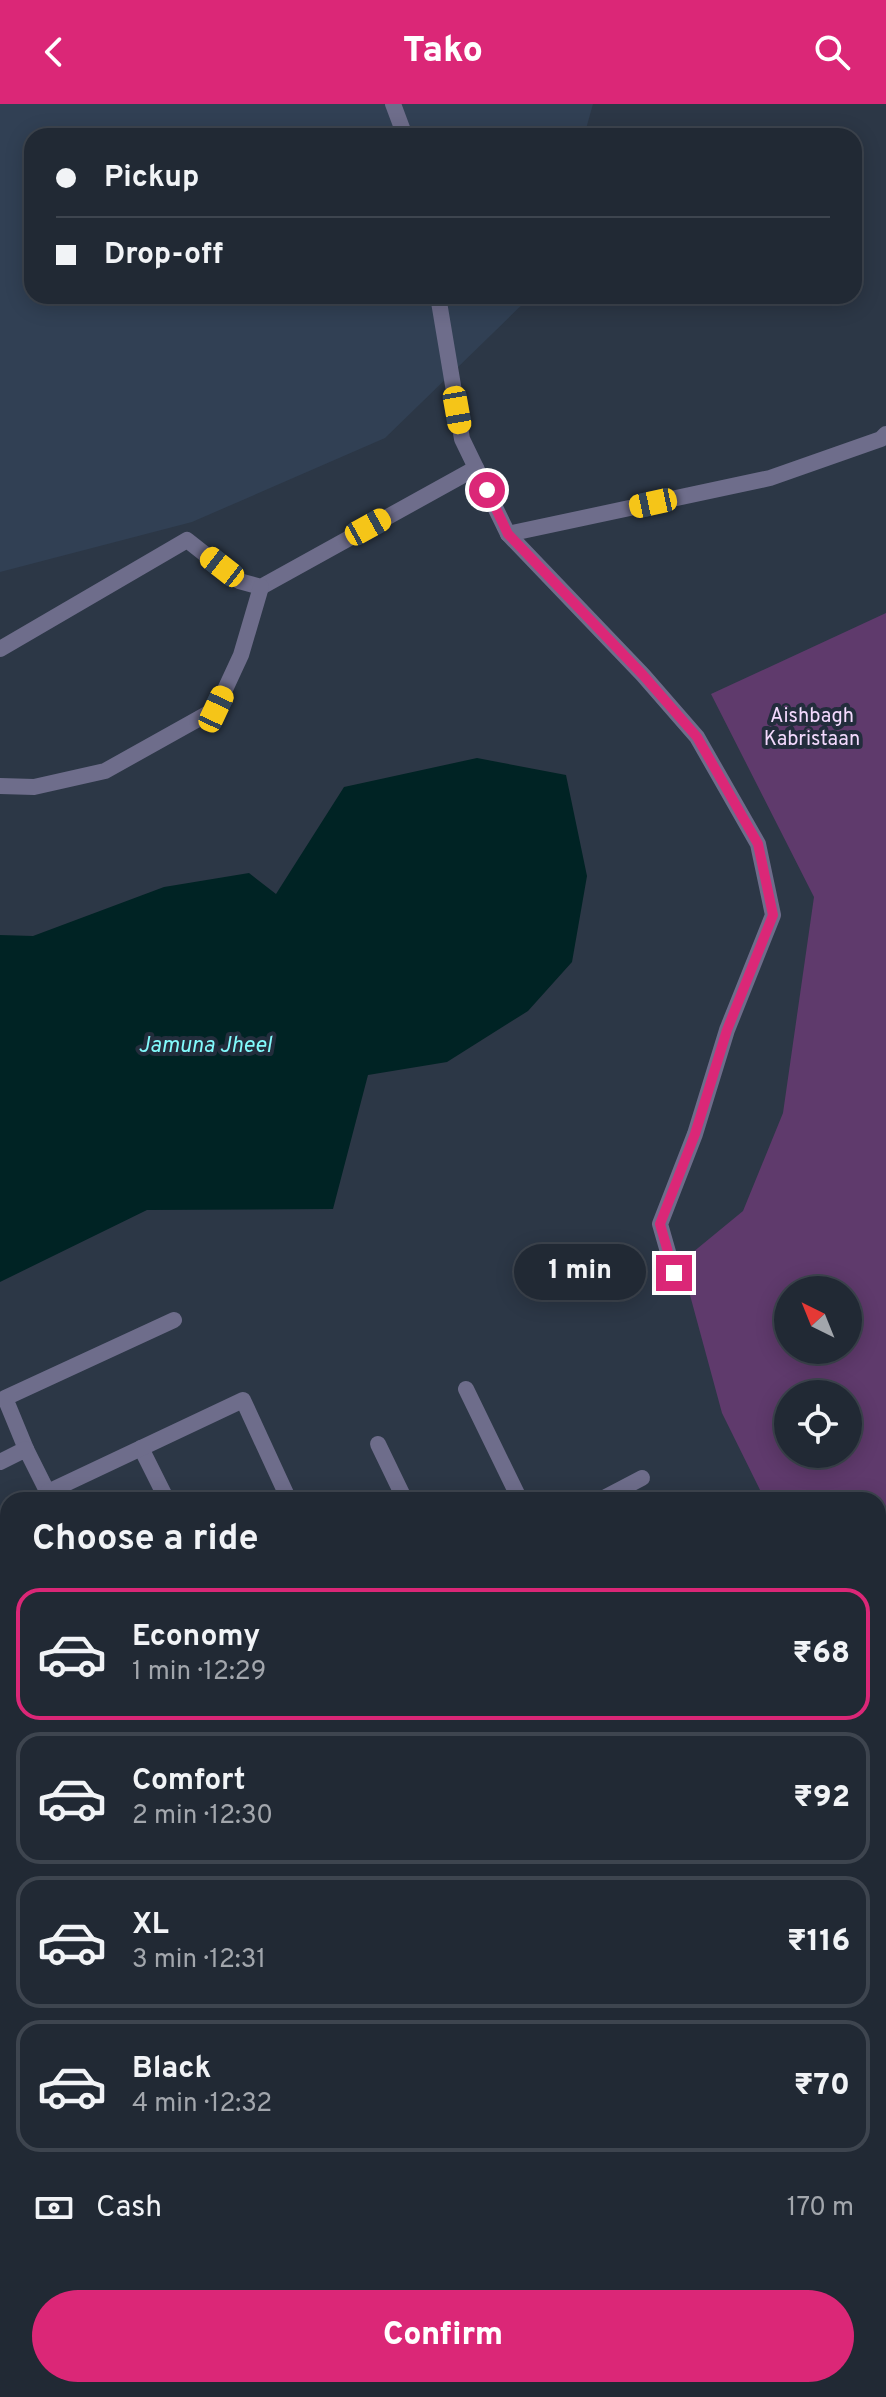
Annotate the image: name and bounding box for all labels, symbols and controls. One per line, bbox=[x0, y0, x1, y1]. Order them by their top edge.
text: Tako bbox=[403, 29, 483, 75]
icon: back bbox=[32, 30, 76, 74]
icon: search bbox=[810, 30, 854, 74]
text: Pickup bbox=[104, 160, 199, 197]
text: Drop-off bbox=[104, 237, 223, 274]
car bbox=[441, 384, 473, 436]
route start bbox=[469, 472, 505, 508]
car bbox=[627, 486, 679, 520]
car bbox=[341, 505, 395, 549]
car bbox=[196, 543, 248, 591]
car bbox=[195, 682, 237, 736]
park label: Aishbagh Kabristaan bbox=[764, 704, 860, 753]
water label: Jamuna Jheel bbox=[138, 1033, 273, 1060]
callout: 1 min bbox=[514, 1245, 646, 1301]
text: 1 min bbox=[548, 1255, 612, 1288]
route end bbox=[656, 1255, 692, 1291]
north arrow bbox=[774, 1276, 862, 1364]
map controls bbox=[774, 1276, 862, 1468]
button: locate bbox=[774, 1380, 862, 1468]
text: Choose a ride bbox=[32, 1517, 258, 1563]
icon: car bbox=[36, 1618, 108, 1690]
text: Economy bbox=[132, 1619, 260, 1656]
text: ₹68 bbox=[792, 1636, 850, 1673]
text: 1 min · 12:29 bbox=[132, 1656, 266, 1689]
icon: car bbox=[36, 1762, 108, 1834]
text: Comfort bbox=[132, 1763, 245, 1800]
text: ₹92 bbox=[793, 1780, 850, 1817]
text: 2 min · 12:30 bbox=[132, 1800, 273, 1833]
icon: car bbox=[36, 1906, 108, 1978]
text: XL bbox=[132, 1907, 169, 1944]
text: ₹116 bbox=[787, 1924, 850, 1961]
text: 3 min · 12:31 bbox=[132, 1944, 266, 1977]
icon: car bbox=[36, 2050, 108, 2122]
text: Black bbox=[132, 2051, 211, 2088]
text: ₹70 bbox=[794, 2068, 850, 2105]
text: 4 min · 12:32 bbox=[132, 2088, 272, 2121]
icon: cash bbox=[32, 2186, 76, 2230]
text: Cash bbox=[96, 2190, 162, 2227]
text: 170 m bbox=[787, 2192, 854, 2225]
button: Confirm bbox=[32, 2290, 854, 2382]

